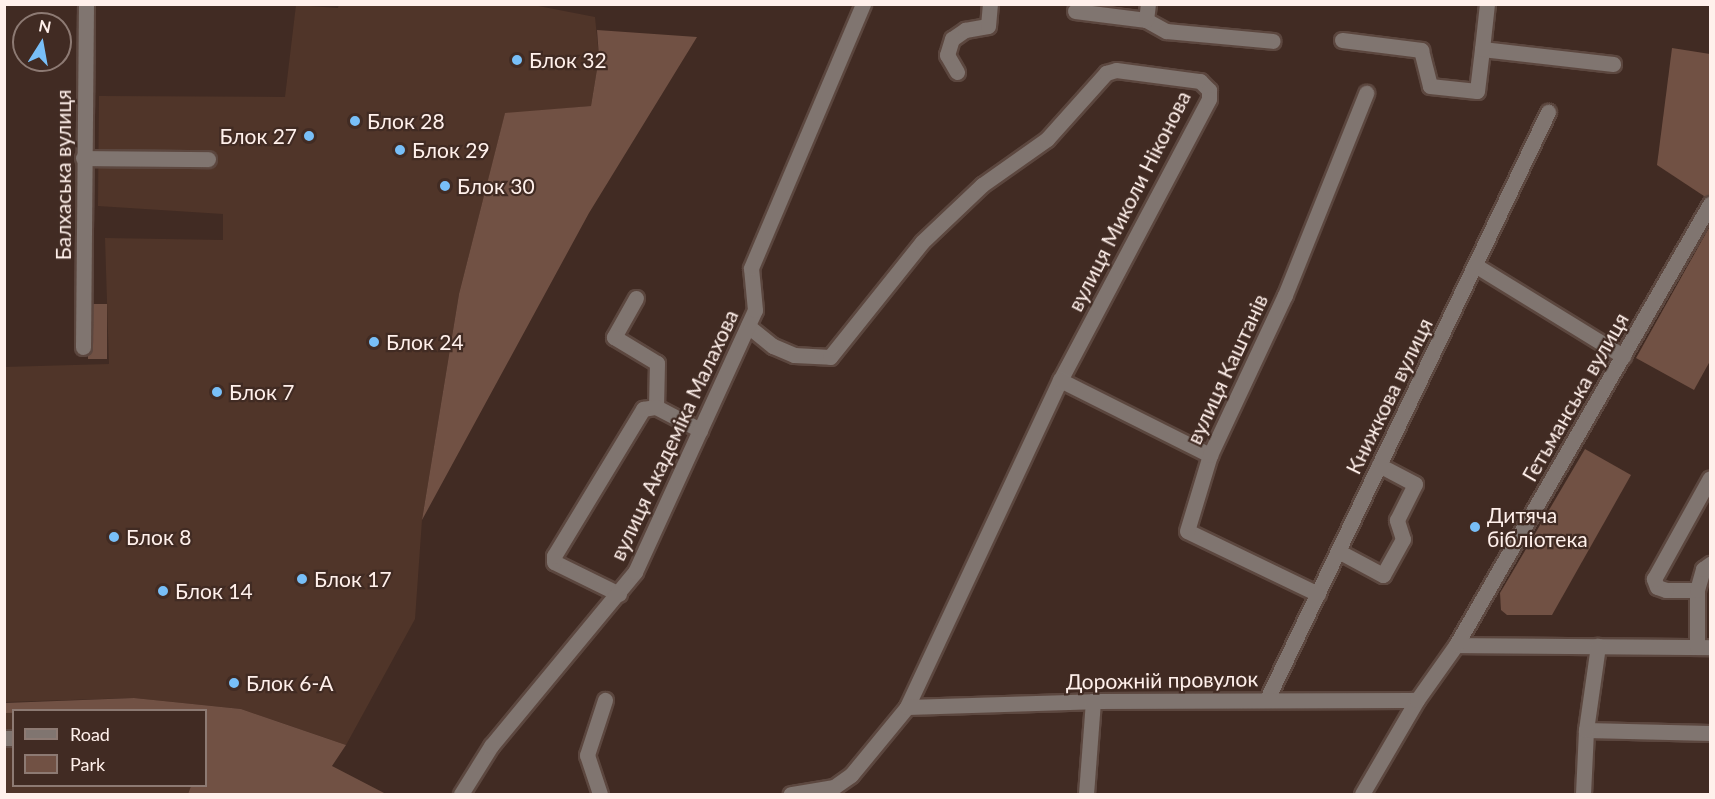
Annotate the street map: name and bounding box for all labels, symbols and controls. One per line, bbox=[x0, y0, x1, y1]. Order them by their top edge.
north arrow bbox=[12, 12, 72, 72]
text: N bbox=[37, 15, 53, 36]
place label: Блок 32 bbox=[529, 47, 607, 73]
marker: Блок 32 bbox=[510, 53, 524, 67]
street label: вулиця Миколи Ніконова bbox=[1062, 87, 1196, 315]
street label: Балхаська вулиця bbox=[50, 90, 76, 260]
place label: Блок 28 bbox=[367, 108, 445, 134]
marker: Блок 28 bbox=[348, 114, 362, 128]
place label: Блок 27 bbox=[219, 123, 297, 149]
marker: Блок 27 bbox=[302, 129, 316, 143]
place label: Блок 29 bbox=[412, 137, 490, 163]
marker: Блок 29 bbox=[393, 143, 407, 157]
place label: Блок 30 bbox=[457, 173, 535, 199]
marker: Блок 30 bbox=[438, 179, 452, 193]
street label: вулиця Каштанів bbox=[1181, 290, 1273, 448]
street label: вулиця Академіка Малахова bbox=[605, 306, 743, 564]
street label: Гетьманська вулиця bbox=[1516, 308, 1634, 486]
street label: Книжкова вулиця bbox=[1340, 314, 1438, 478]
place label: Блок 24 bbox=[386, 329, 464, 355]
marker: Блок 24 bbox=[367, 335, 381, 349]
place label: Блок 7 bbox=[229, 379, 294, 405]
marker: Блок 7 bbox=[210, 385, 224, 399]
place label: Дитяча бібліотека bbox=[1487, 502, 1588, 552]
marker: Дитяча бібліотека bbox=[1468, 520, 1482, 534]
place label: Блок 8 bbox=[126, 524, 191, 550]
marker: Блок 8 bbox=[107, 530, 121, 544]
place label: Блок 17 bbox=[314, 566, 392, 592]
marker: Блок 17 bbox=[295, 572, 309, 586]
place label: Блок 14 bbox=[175, 578, 253, 604]
marker: Блок 14 bbox=[156, 584, 170, 598]
street label: Дорожній провулок bbox=[1066, 666, 1258, 694]
place label: Блок 6-А bbox=[246, 670, 333, 696]
marker: Блок 6-А bbox=[227, 676, 241, 690]
legend bbox=[12, 709, 207, 787]
text: Road bbox=[70, 723, 110, 745]
text: Park bbox=[70, 753, 105, 775]

